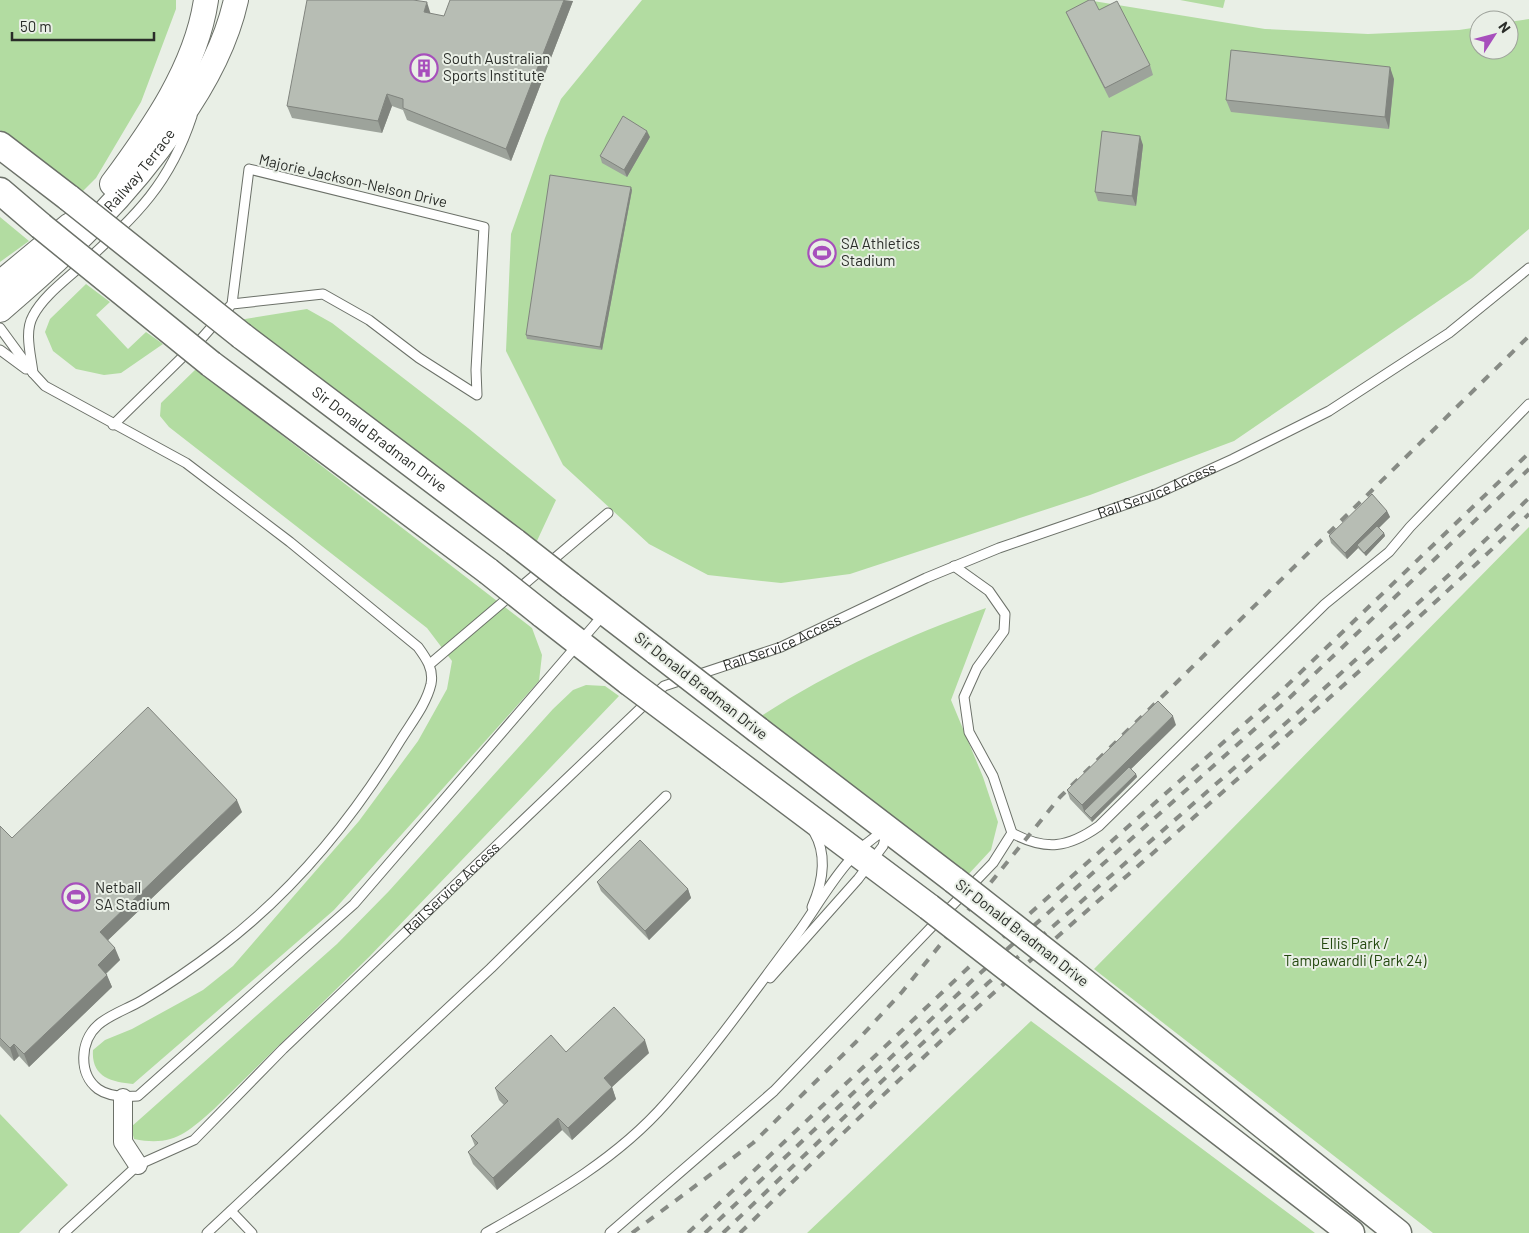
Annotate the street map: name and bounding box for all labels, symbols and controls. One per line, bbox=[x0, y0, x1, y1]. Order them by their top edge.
scale bar bbox=[12, 10, 155, 42]
north arrow bbox=[1469, 10, 1519, 60]
text: 50 m bbox=[20, 17, 52, 35]
text: N bbox=[1495, 18, 1515, 36]
place label: South Australian Sports Institute bbox=[443, 49, 550, 84]
building icon: South Australian Sports Institute bbox=[409, 53, 439, 83]
street label: Railway Terrace bbox=[100, 125, 178, 215]
street label: Majorie Jackson-Nelson Drive bbox=[257, 150, 449, 210]
place label: SA Athletics Stadium bbox=[841, 234, 920, 269]
sports icon: SA Athletics Stadium bbox=[807, 238, 837, 268]
street label: Sir Donald Bradman Drive bbox=[309, 382, 451, 495]
street label: Rail Service Access bbox=[1095, 458, 1218, 521]
street label: Rail Service Access bbox=[720, 610, 843, 674]
street label: Sir Donald Bradman Drive bbox=[631, 628, 772, 743]
street label: Rail Service Access bbox=[399, 838, 503, 938]
street label: Sir Donald Bradman Drive bbox=[952, 875, 1093, 990]
place label: Netball SA Stadium bbox=[95, 878, 170, 913]
sports icon: Netball SA Stadium bbox=[61, 882, 91, 912]
park label: Ellis Park / Tampawardli (Park 24) bbox=[1283, 934, 1427, 969]

